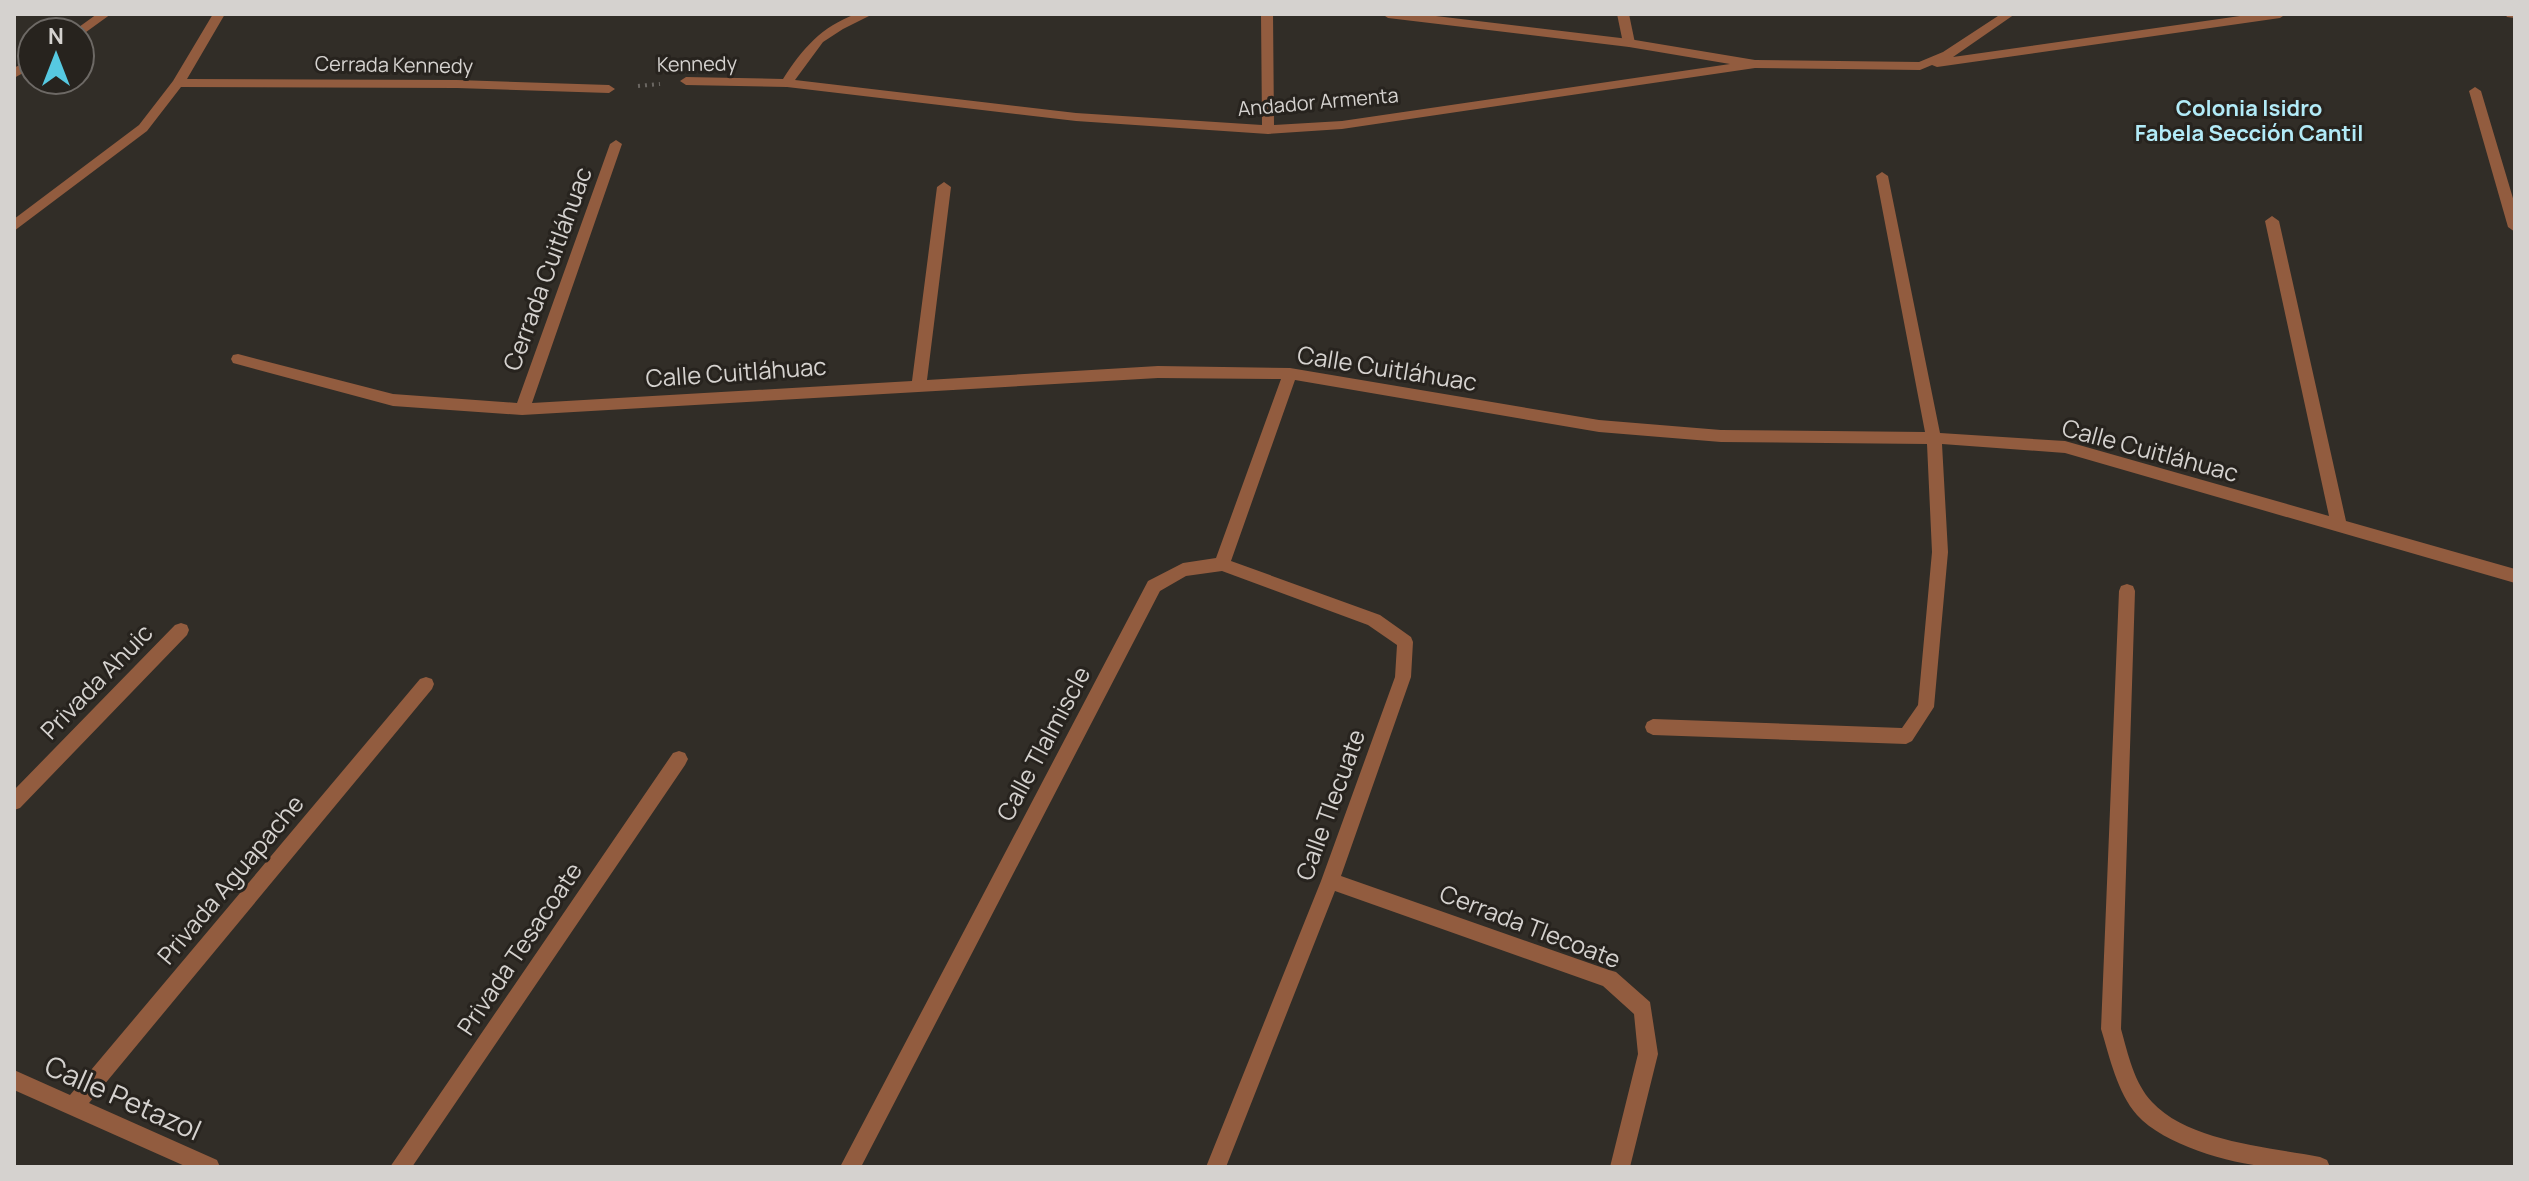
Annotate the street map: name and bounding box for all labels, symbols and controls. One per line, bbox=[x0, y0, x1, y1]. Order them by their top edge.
north arrow bbox=[16, 16, 96, 96]
text: N bbox=[48, 21, 64, 51]
street label: Kennedy bbox=[657, 49, 738, 78]
street label: Cerrada Kennedy bbox=[315, 50, 474, 79]
street label: Andador Armenta bbox=[1236, 81, 1400, 122]
district label: Colonia Isidro Fabela Sección Cantil bbox=[2135, 93, 2363, 148]
street label: Cerrada Cuitláhuac bbox=[494, 162, 599, 375]
street label: Calle Cuitláhuac bbox=[1295, 337, 1479, 398]
street label: Calle Cuitláhuac bbox=[644, 349, 827, 394]
street label: Calle Cuitláhuac bbox=[2059, 410, 2242, 489]
street label: Privada Ahuic bbox=[32, 616, 159, 746]
street label: Calle Tlalmiscle bbox=[988, 660, 1097, 826]
street label: Calle Tlecuate bbox=[1287, 724, 1372, 885]
street label: Privada Aguapache bbox=[149, 787, 311, 971]
street label: Privada Tesacoate bbox=[449, 855, 589, 1041]
street label: Cerrada Tlecoate bbox=[1435, 876, 1626, 975]
street label: Calle Petazol bbox=[39, 1046, 208, 1148]

